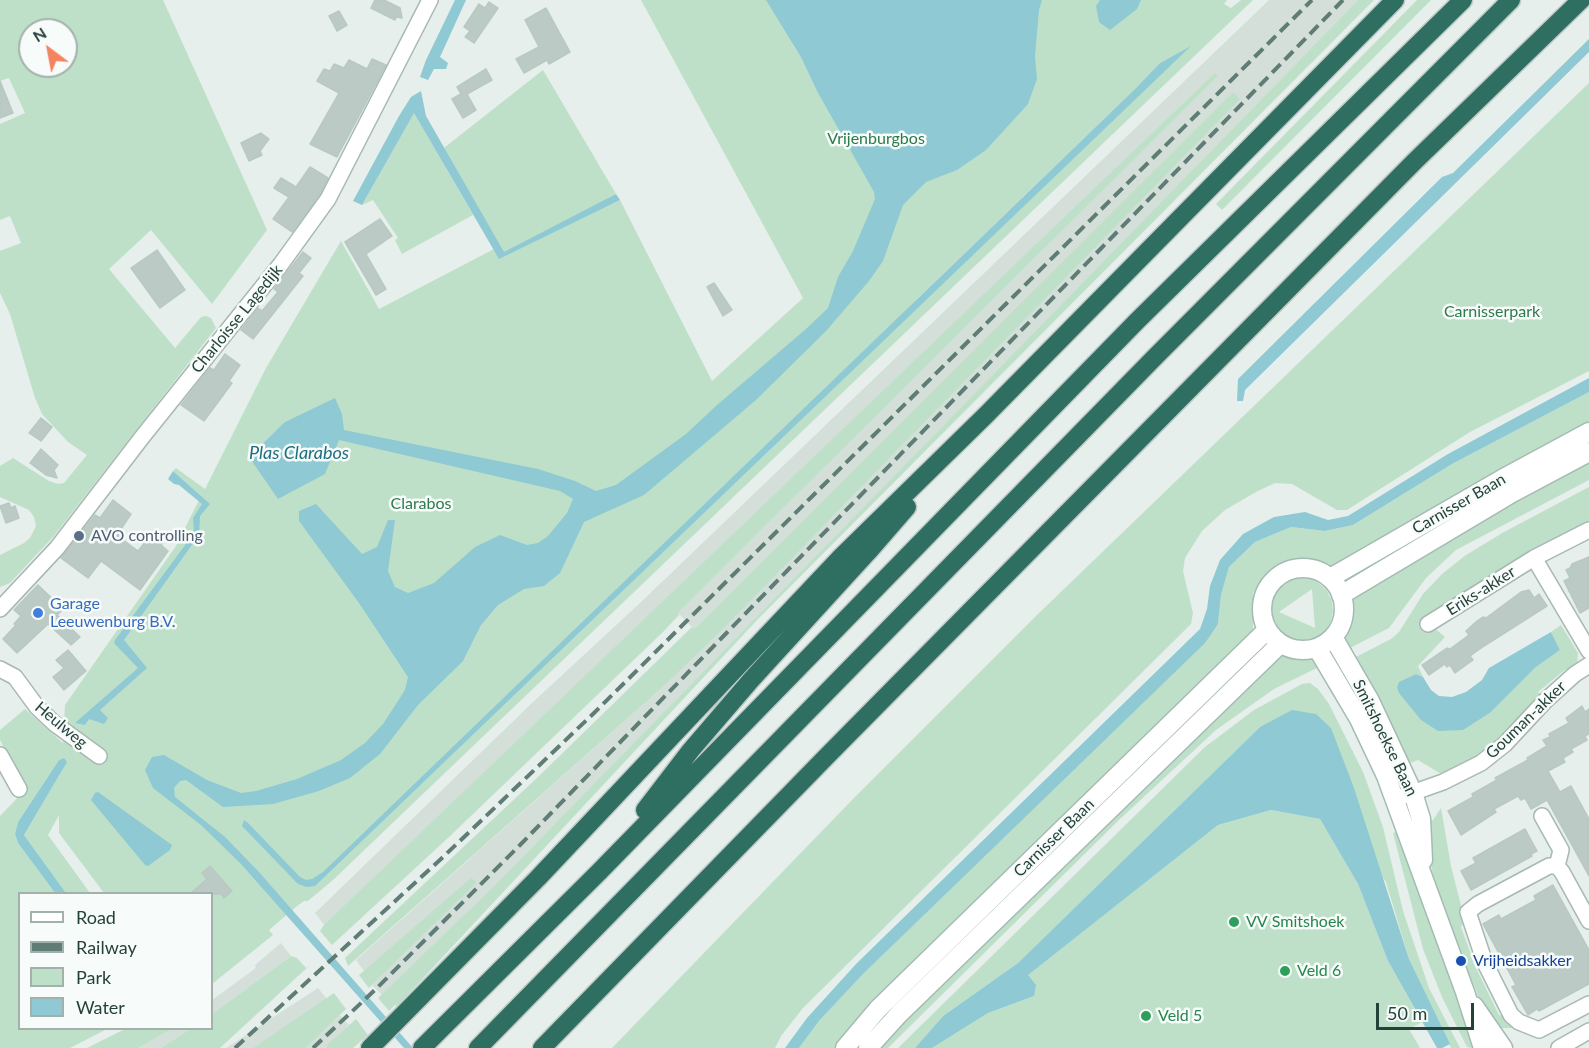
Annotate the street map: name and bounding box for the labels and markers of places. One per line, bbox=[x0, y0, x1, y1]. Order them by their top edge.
place label: AVO controlling bbox=[91, 526, 203, 546]
marker: AVO controlling bbox=[72, 529, 86, 543]
place label: Garage Leeuwenburg B.V. bbox=[50, 594, 176, 632]
marker: Garage Leeuwenburg B.V. bbox=[31, 606, 45, 620]
place label: VV Smitshoek bbox=[1246, 912, 1345, 932]
marker: VV Smitshoek bbox=[1227, 915, 1241, 929]
place label: Vrijheidsakker bbox=[1473, 951, 1572, 971]
marker: Vrijheidsakker bbox=[1454, 954, 1468, 968]
place label: Veld 6 bbox=[1297, 961, 1341, 981]
marker: Veld 6 bbox=[1278, 964, 1292, 978]
place label: Veld 5 bbox=[1158, 1006, 1202, 1026]
marker: Veld 5 bbox=[1139, 1009, 1153, 1023]

